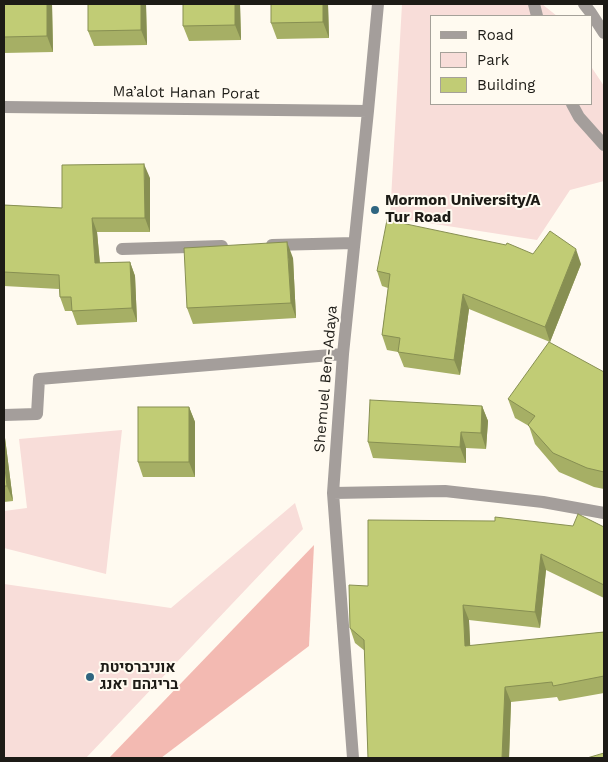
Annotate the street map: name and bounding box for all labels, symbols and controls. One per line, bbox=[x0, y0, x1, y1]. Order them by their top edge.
legend bbox=[430, 15, 593, 105]
text: Road bbox=[477, 26, 514, 44]
text: Park bbox=[477, 51, 509, 69]
text: Building bbox=[477, 76, 535, 94]
street label: Ma’alot Hanan Porat bbox=[112, 83, 260, 103]
place label: Mormon University/A Tur Road bbox=[385, 192, 540, 227]
marker: Mormon University/A Tur Road bbox=[369, 204, 381, 216]
street label: Shemuel Ben-Adaya bbox=[311, 305, 341, 453]
place label: אוניברסיטת בריגהם יאנג bbox=[100, 659, 178, 694]
marker: אוניברסיטת בריגהם יאנג bbox=[84, 671, 96, 683]

